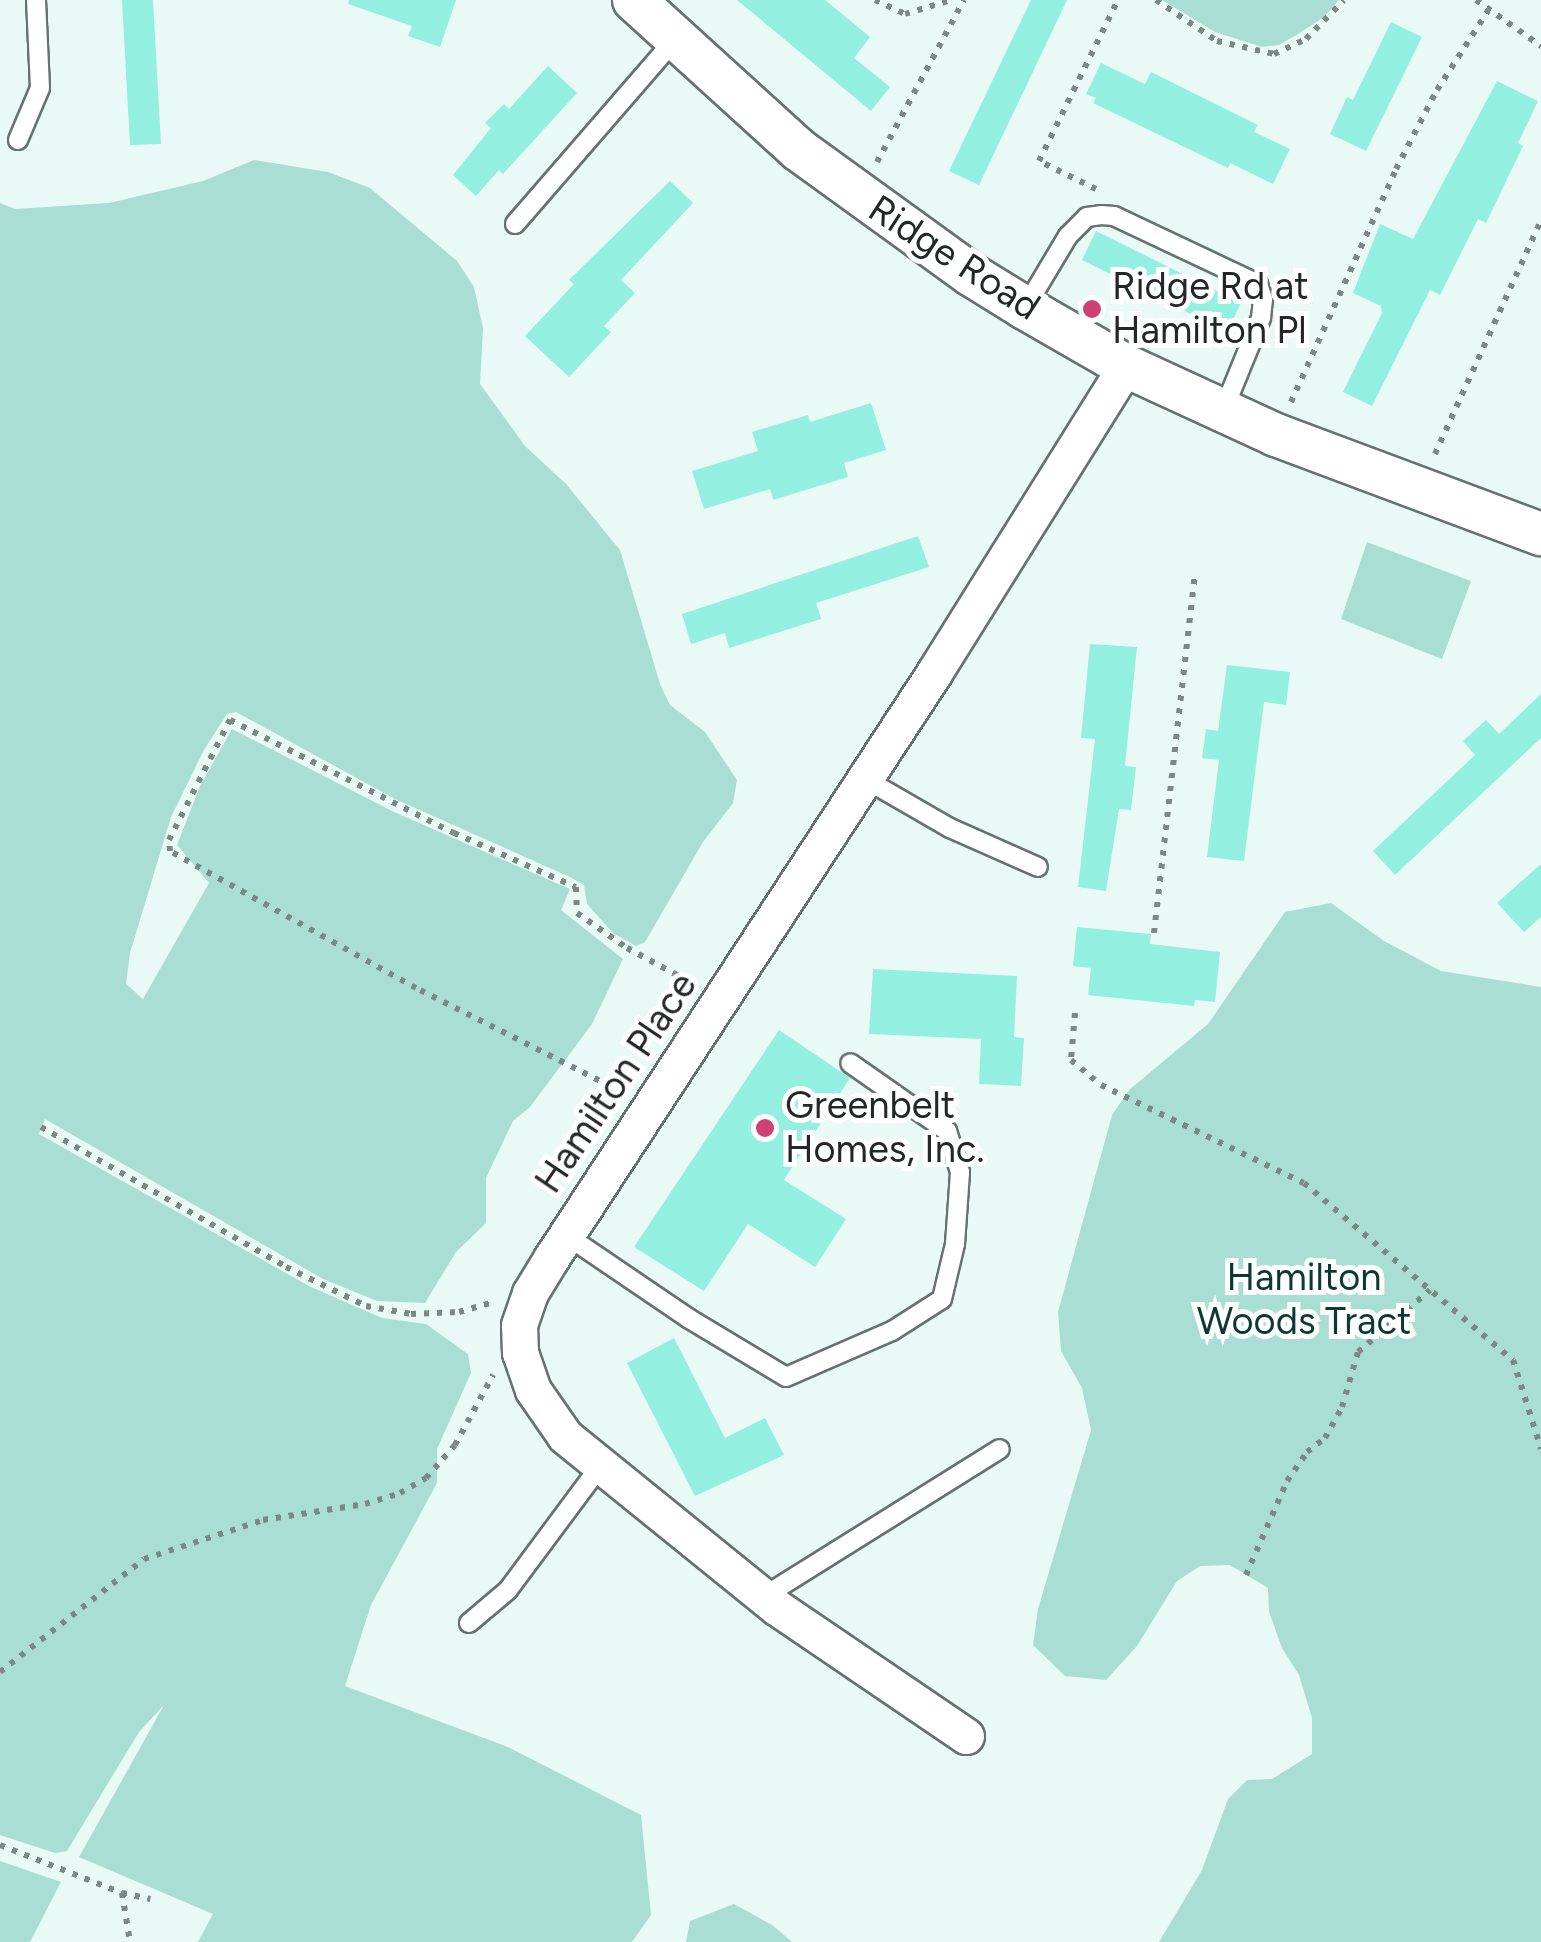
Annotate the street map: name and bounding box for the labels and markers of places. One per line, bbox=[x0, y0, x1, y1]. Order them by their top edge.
place label: Ridge Rd at Hamilton Pl bbox=[1112, 264, 1308, 353]
marker: Ridge Rd at Hamilton Pl bbox=[1081, 298, 1103, 320]
place label: Greenbelt Homes, Inc. bbox=[785, 1083, 984, 1172]
marker: Greenbelt Homes, Inc. bbox=[754, 1117, 776, 1139]

